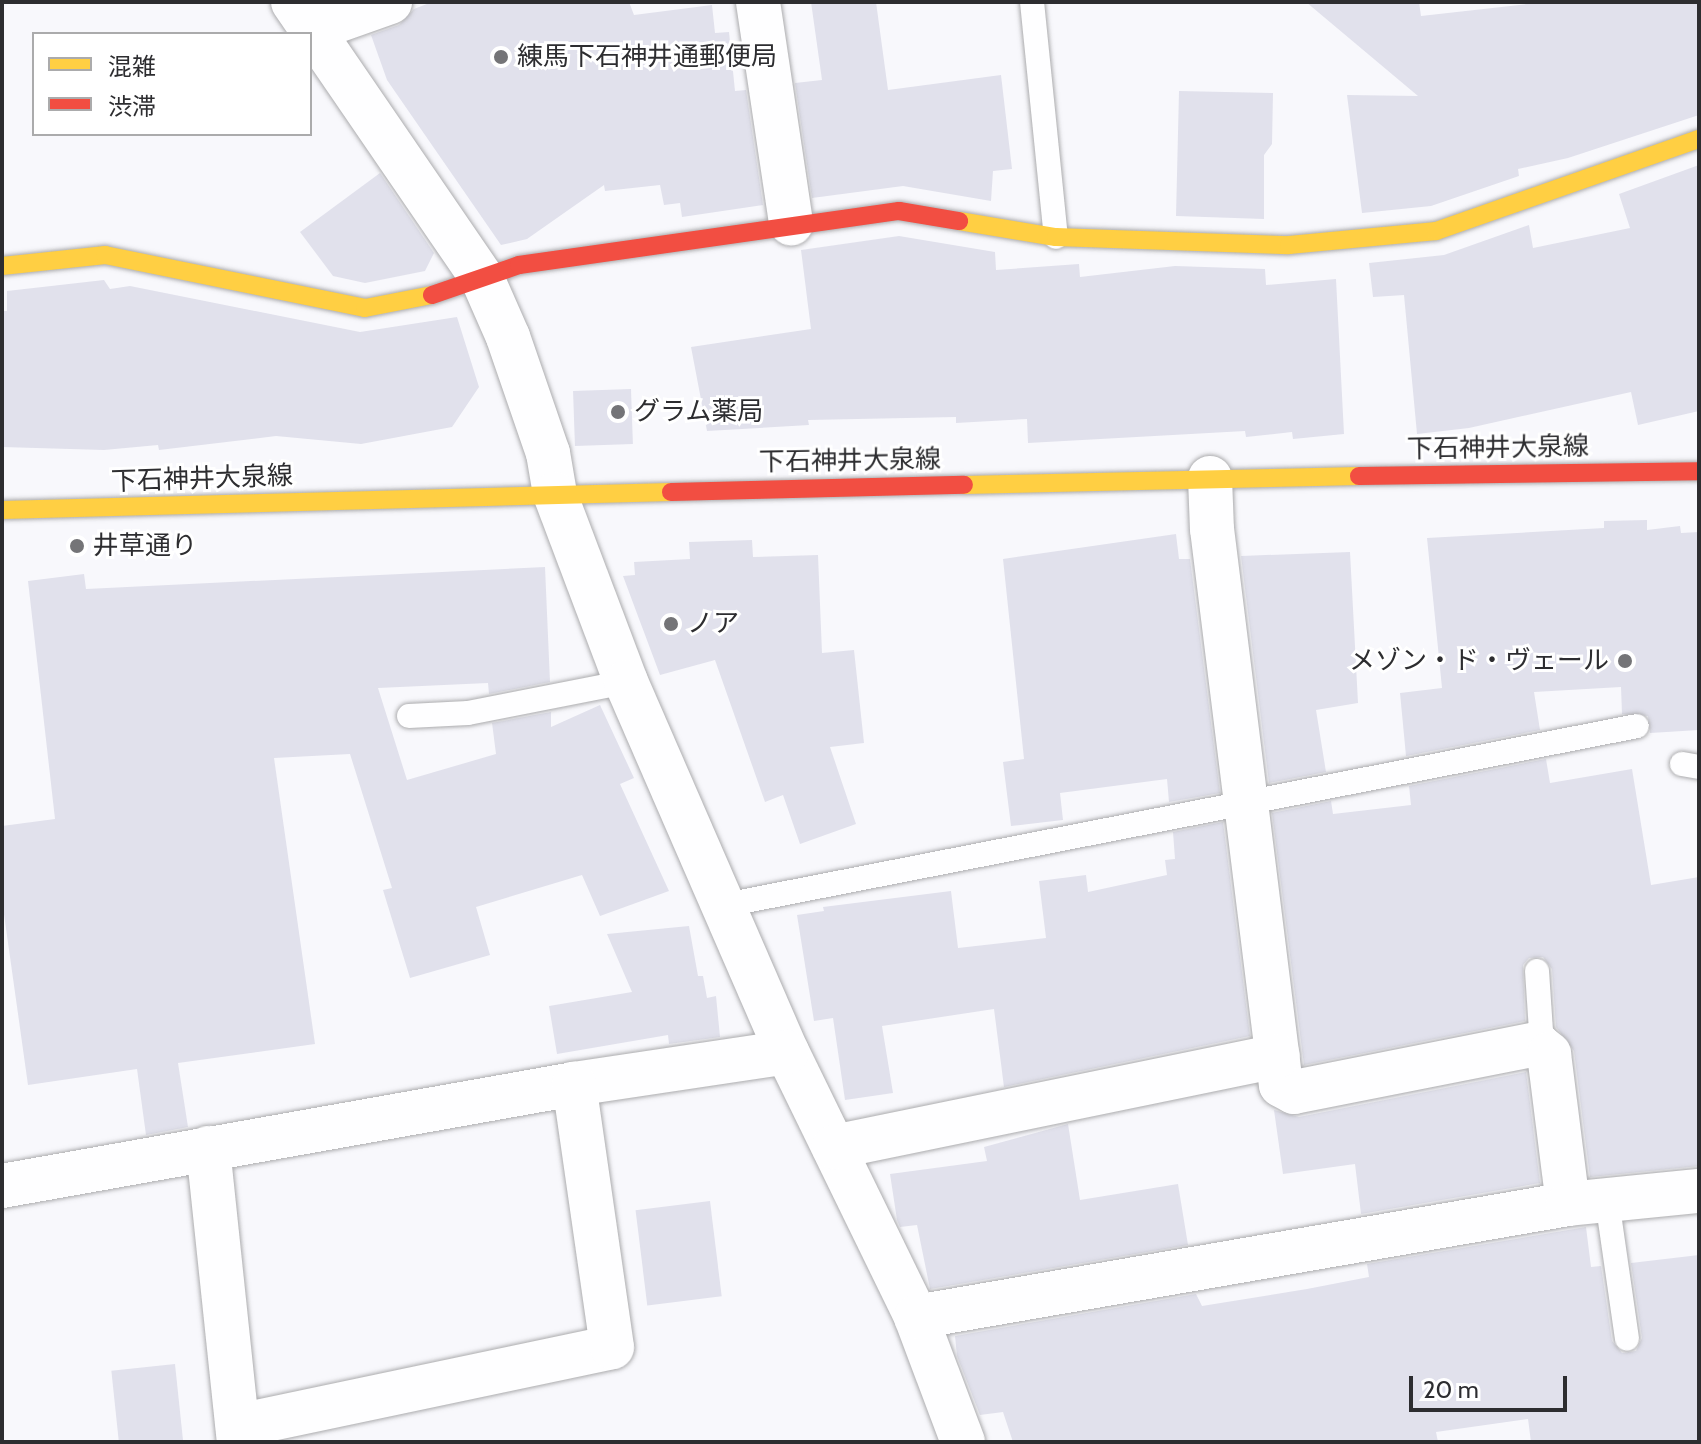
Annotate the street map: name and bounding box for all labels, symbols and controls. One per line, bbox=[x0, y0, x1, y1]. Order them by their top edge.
legend bbox=[32, 32, 312, 136]
place label: 練馬下石神井通郵便局 bbox=[517, 41, 777, 73]
marker: 練馬下石神井通郵便局 bbox=[492, 48, 510, 66]
text: 混雑 bbox=[108, 52, 156, 81]
text: 渋滞 bbox=[108, 92, 156, 121]
place label: グラム薬局 bbox=[634, 396, 764, 428]
marker: グラム薬局 bbox=[609, 403, 627, 421]
street label: 下石神井大泉線 bbox=[1407, 431, 1589, 465]
street label: 下石神井大泉線 bbox=[759, 444, 941, 478]
street label: 下石神井大泉線 bbox=[111, 460, 293, 498]
place label: 井草通り bbox=[93, 530, 197, 562]
marker: 井草通り bbox=[68, 537, 86, 555]
place label: ノア bbox=[687, 608, 739, 640]
marker: ノア bbox=[662, 615, 680, 633]
place label: メゾン・ド・ヴェール bbox=[1349, 645, 1609, 677]
marker: メゾン・ド・ヴェール bbox=[1616, 652, 1634, 670]
scale bar bbox=[1413, 1360, 1571, 1410]
text: 20 m bbox=[1423, 1375, 1479, 1404]

